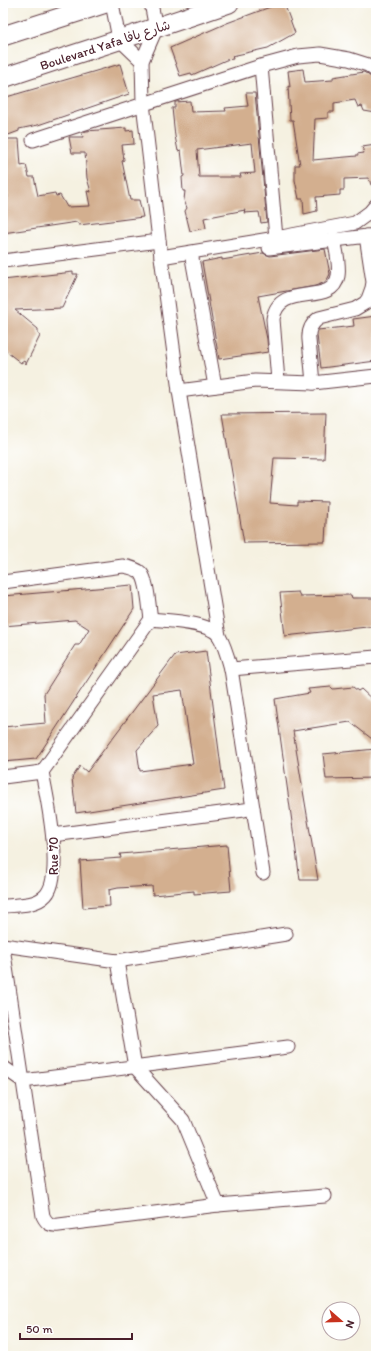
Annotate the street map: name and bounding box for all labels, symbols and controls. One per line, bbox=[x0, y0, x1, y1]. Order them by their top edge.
street label: Boulevard Yafa شارع يافا bbox=[38, 17, 173, 75]
street label: Rue 70 bbox=[46, 837, 61, 875]
north arrow bbox=[321, 1301, 361, 1341]
scale bar bbox=[20, 1315, 132, 1341]
text: N bbox=[343, 1319, 357, 1330]
text: 50 m bbox=[26, 1322, 52, 1336]

